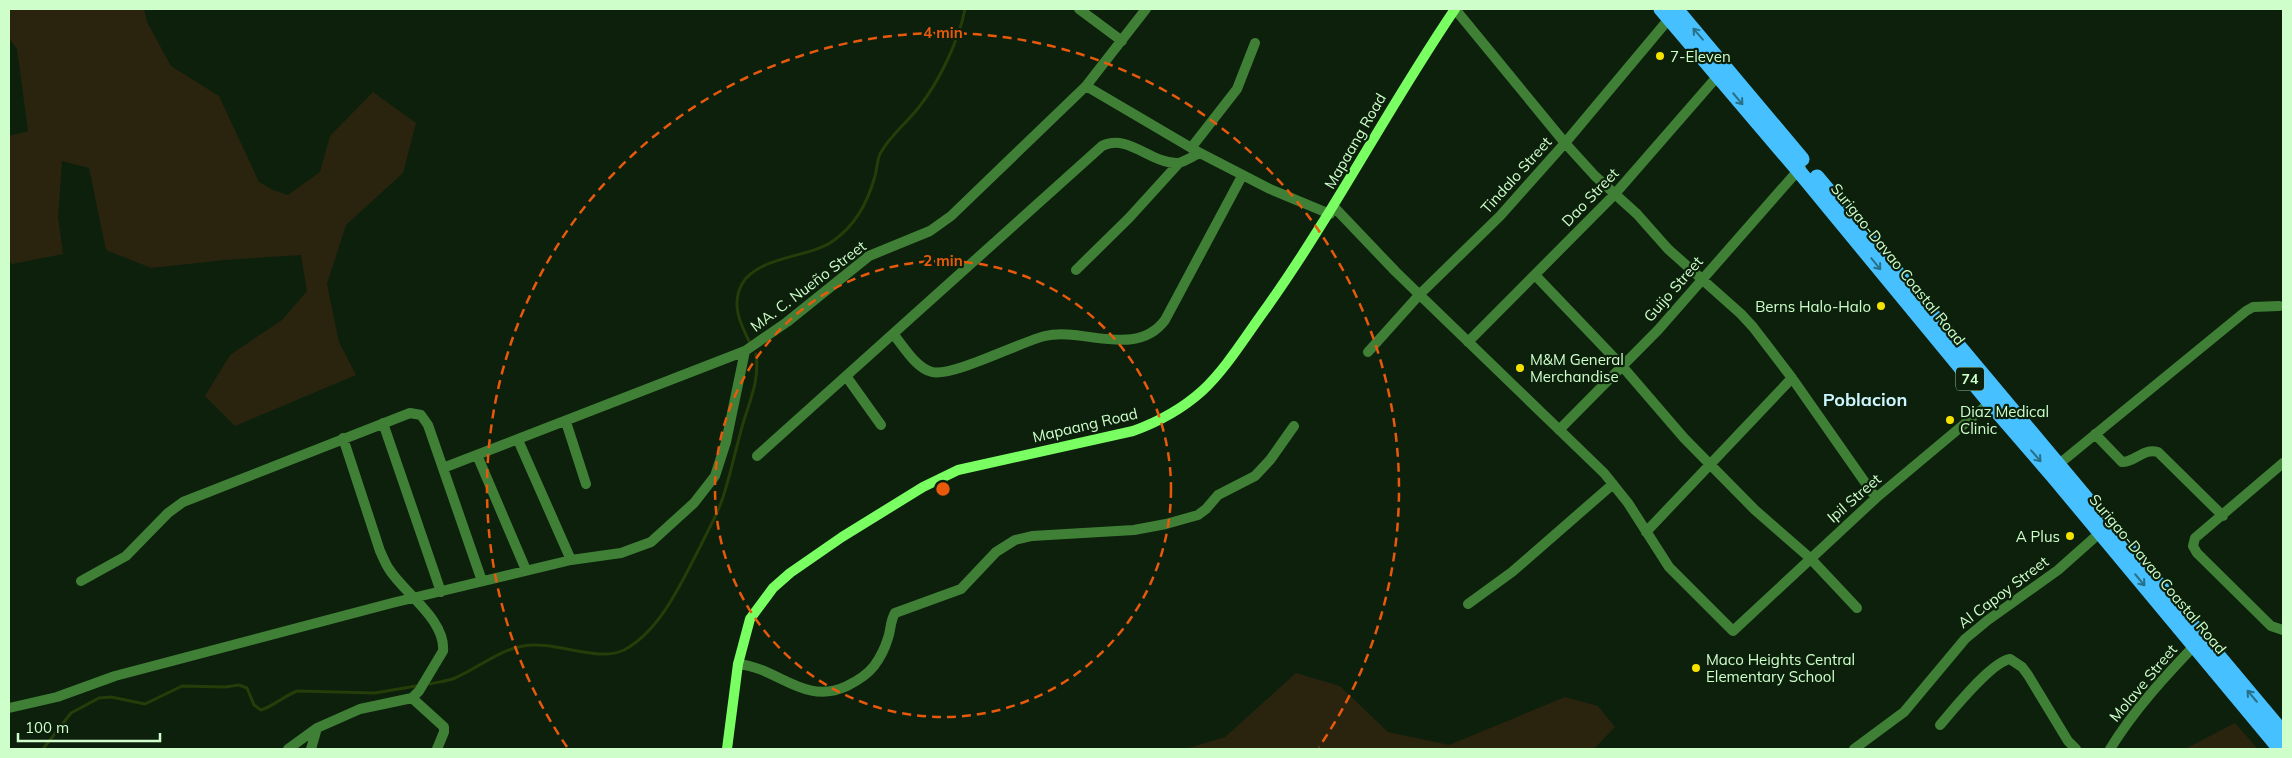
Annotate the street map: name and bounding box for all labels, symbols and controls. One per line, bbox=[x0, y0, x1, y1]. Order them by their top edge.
text: 4 min bbox=[923, 23, 963, 42]
one-way arrow bbox=[1693, 28, 1704, 41]
place label: 7-Eleven bbox=[1670, 47, 1731, 66]
marker: 7-Eleven bbox=[1654, 50, 1666, 62]
street label: Mapaang Road bbox=[1320, 90, 1390, 192]
one-way arrow bbox=[1732, 92, 1744, 105]
street label: Tindalo Street bbox=[1477, 133, 1555, 217]
street label: Dao Street bbox=[1557, 164, 1623, 230]
street label: Surigao-Davao Coastal Road bbox=[1827, 179, 1969, 349]
street label: MA. C. Nueño Street bbox=[746, 236, 870, 336]
text: 2 min bbox=[923, 251, 963, 270]
street label: Guijo Street bbox=[1639, 252, 1707, 326]
one-way arrow bbox=[1870, 257, 1881, 270]
place label: Berns Halo-Halo bbox=[1755, 297, 1871, 316]
marker: Berns Halo-Halo bbox=[1875, 300, 1887, 312]
place label: M&M General Merchandise bbox=[1530, 350, 1624, 386]
marker: M&M General Merchandise bbox=[1514, 362, 1526, 374]
road number: 74 bbox=[1956, 368, 1984, 390]
district label: Poblacion bbox=[1823, 388, 1907, 411]
place label: Diaz Medical Clinic bbox=[1960, 402, 2049, 438]
street label: Mapaang Road bbox=[1031, 404, 1139, 446]
marker: Diaz Medical Clinic bbox=[1944, 414, 1956, 426]
one-way arrow bbox=[2030, 449, 2041, 462]
street label: Ipil Street bbox=[1823, 469, 1885, 527]
centre of rings bbox=[934, 480, 952, 498]
street label: Surigao-Davao Coastal Road bbox=[2086, 490, 2230, 658]
place label: A Plus bbox=[2016, 527, 2060, 546]
marker: A Plus bbox=[2064, 530, 2076, 542]
street label: Al Capoy Street bbox=[1954, 552, 2052, 632]
one-way arrow bbox=[2135, 574, 2146, 587]
street label: Molave Street bbox=[2105, 640, 2181, 726]
place label: Maco Heights Central Elementary School bbox=[1706, 650, 1855, 686]
marker: Maco Heights Central Elementary School bbox=[1690, 662, 1702, 674]
one-way arrow bbox=[2246, 690, 2257, 703]
scale bar bbox=[18, 710, 160, 742]
text: 100 m bbox=[25, 718, 69, 737]

